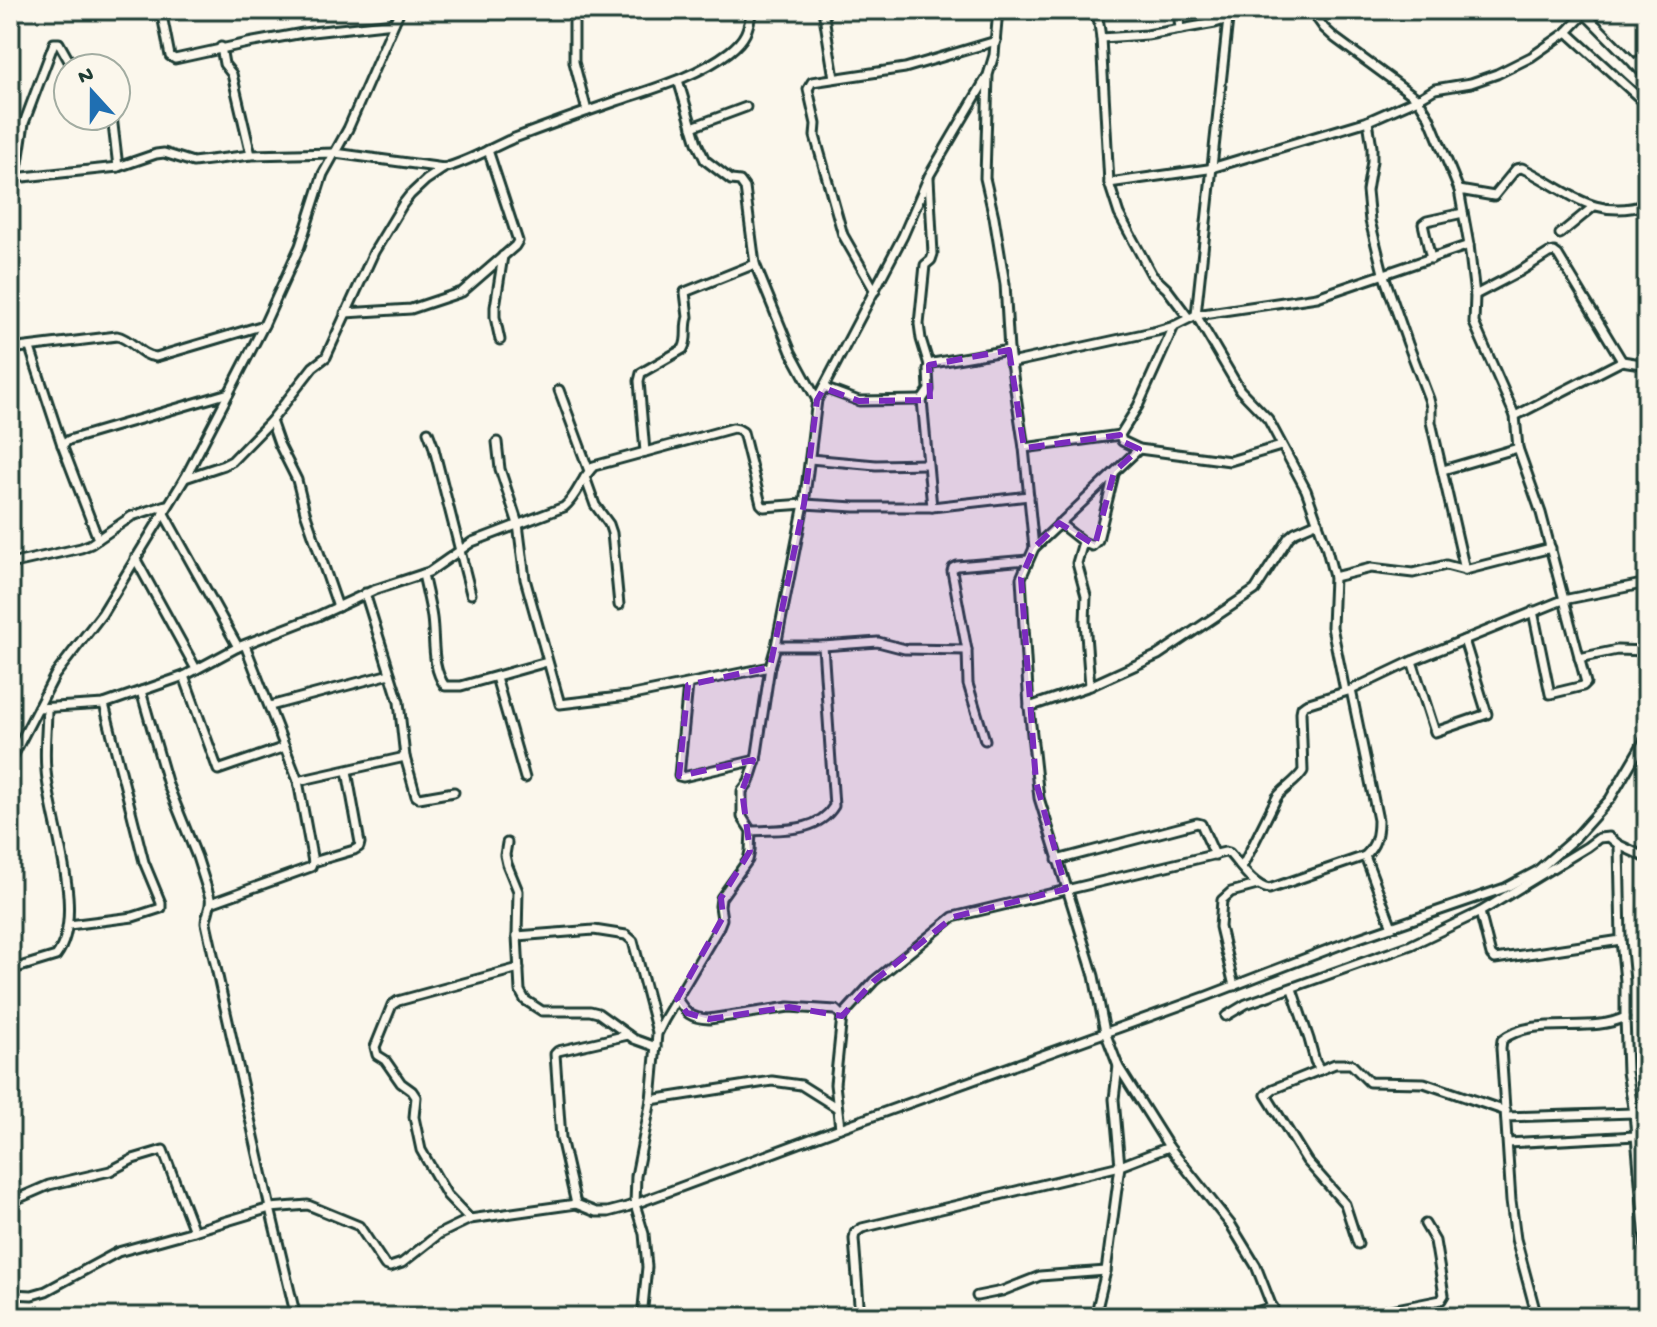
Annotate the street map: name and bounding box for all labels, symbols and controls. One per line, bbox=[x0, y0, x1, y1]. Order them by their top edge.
north arrow bbox=[52, 52, 132, 132]
text: N bbox=[75, 62, 98, 92]

